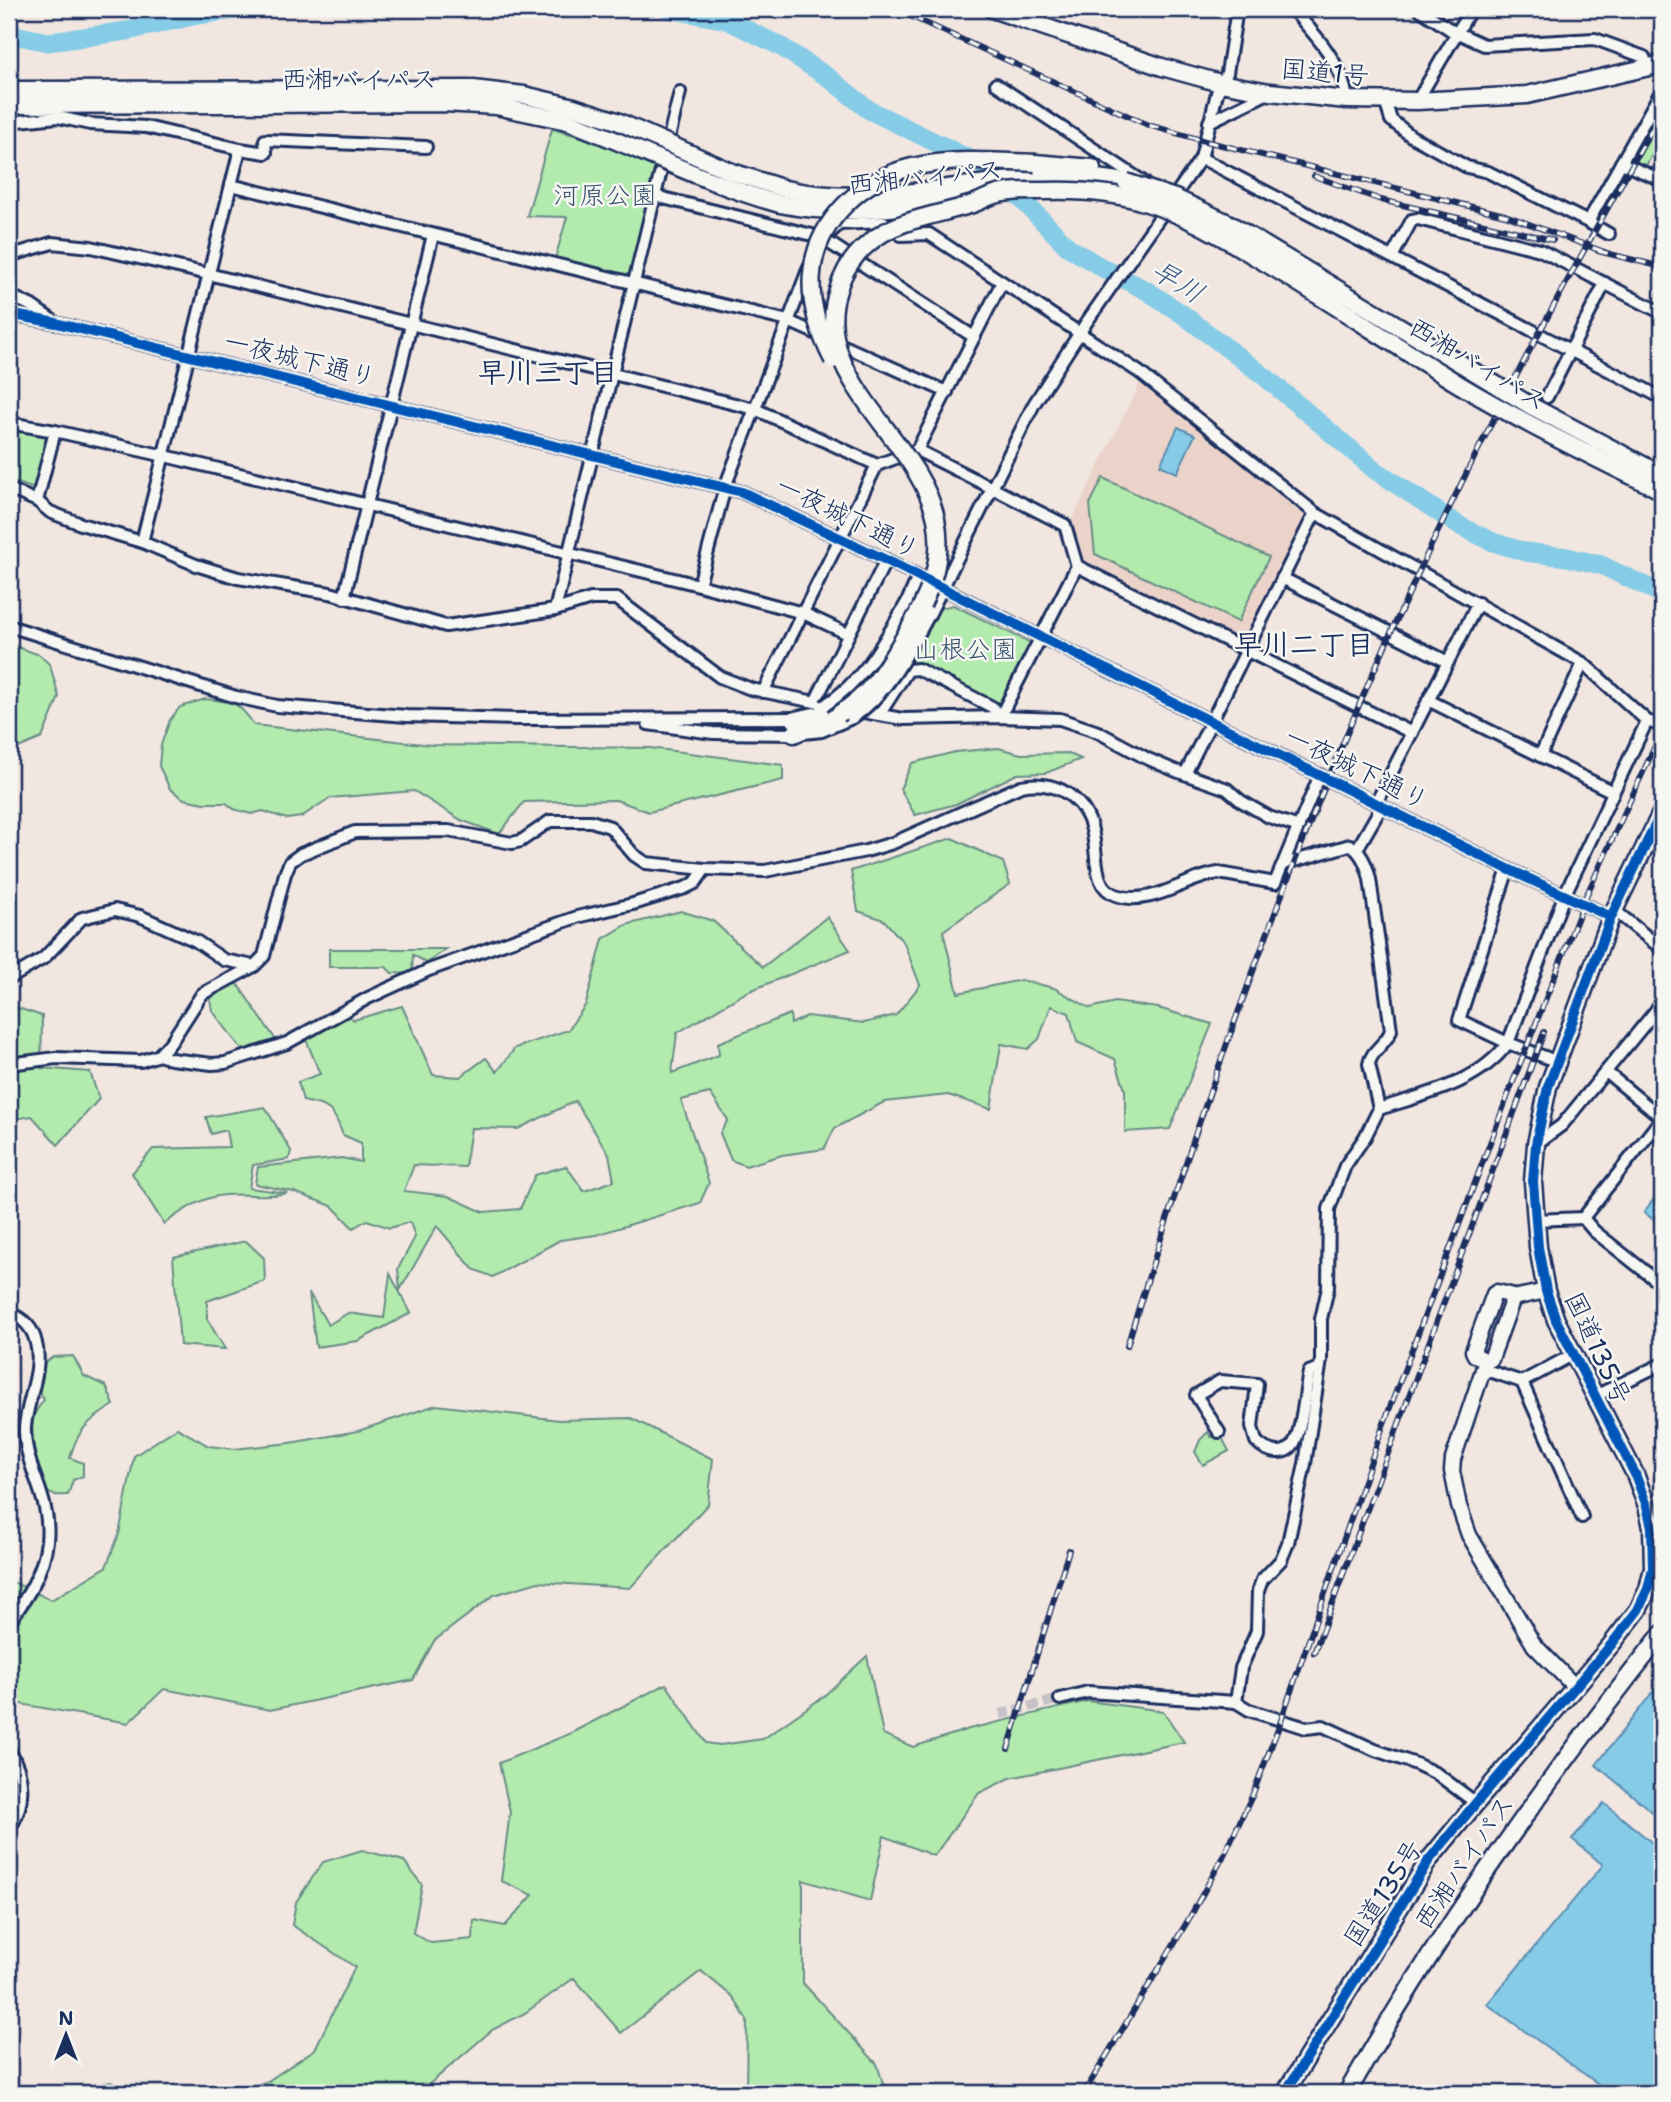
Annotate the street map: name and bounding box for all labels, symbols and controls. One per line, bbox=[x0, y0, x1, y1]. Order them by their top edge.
street label: 国道1号 bbox=[1279, 50, 1371, 93]
street label: 西湘バイパス bbox=[281, 61, 437, 96]
street label: 西湘バイパス bbox=[846, 151, 1004, 202]
park label: 河原公園 bbox=[553, 177, 657, 212]
water label: 早川 bbox=[1144, 250, 1212, 312]
street label: 西湘バイパス bbox=[1403, 309, 1554, 419]
street label: 一夜城下通り bbox=[220, 323, 380, 394]
district label: 早川三丁目 bbox=[478, 353, 618, 391]
street label: 一夜城下通り bbox=[770, 467, 926, 566]
district label: 早川二丁目 bbox=[1234, 625, 1374, 663]
park label: 山根公園 bbox=[913, 631, 1017, 666]
street label: 一夜城下通り bbox=[1279, 718, 1435, 817]
street label: 国道135号 bbox=[1557, 1286, 1640, 1410]
street label: 西湘バイパス bbox=[1406, 1787, 1522, 1936]
street label: 国道135号 bbox=[1335, 1832, 1430, 1953]
north arrow bbox=[32, 2000, 102, 2070]
text: N bbox=[58, 2006, 74, 2031]

